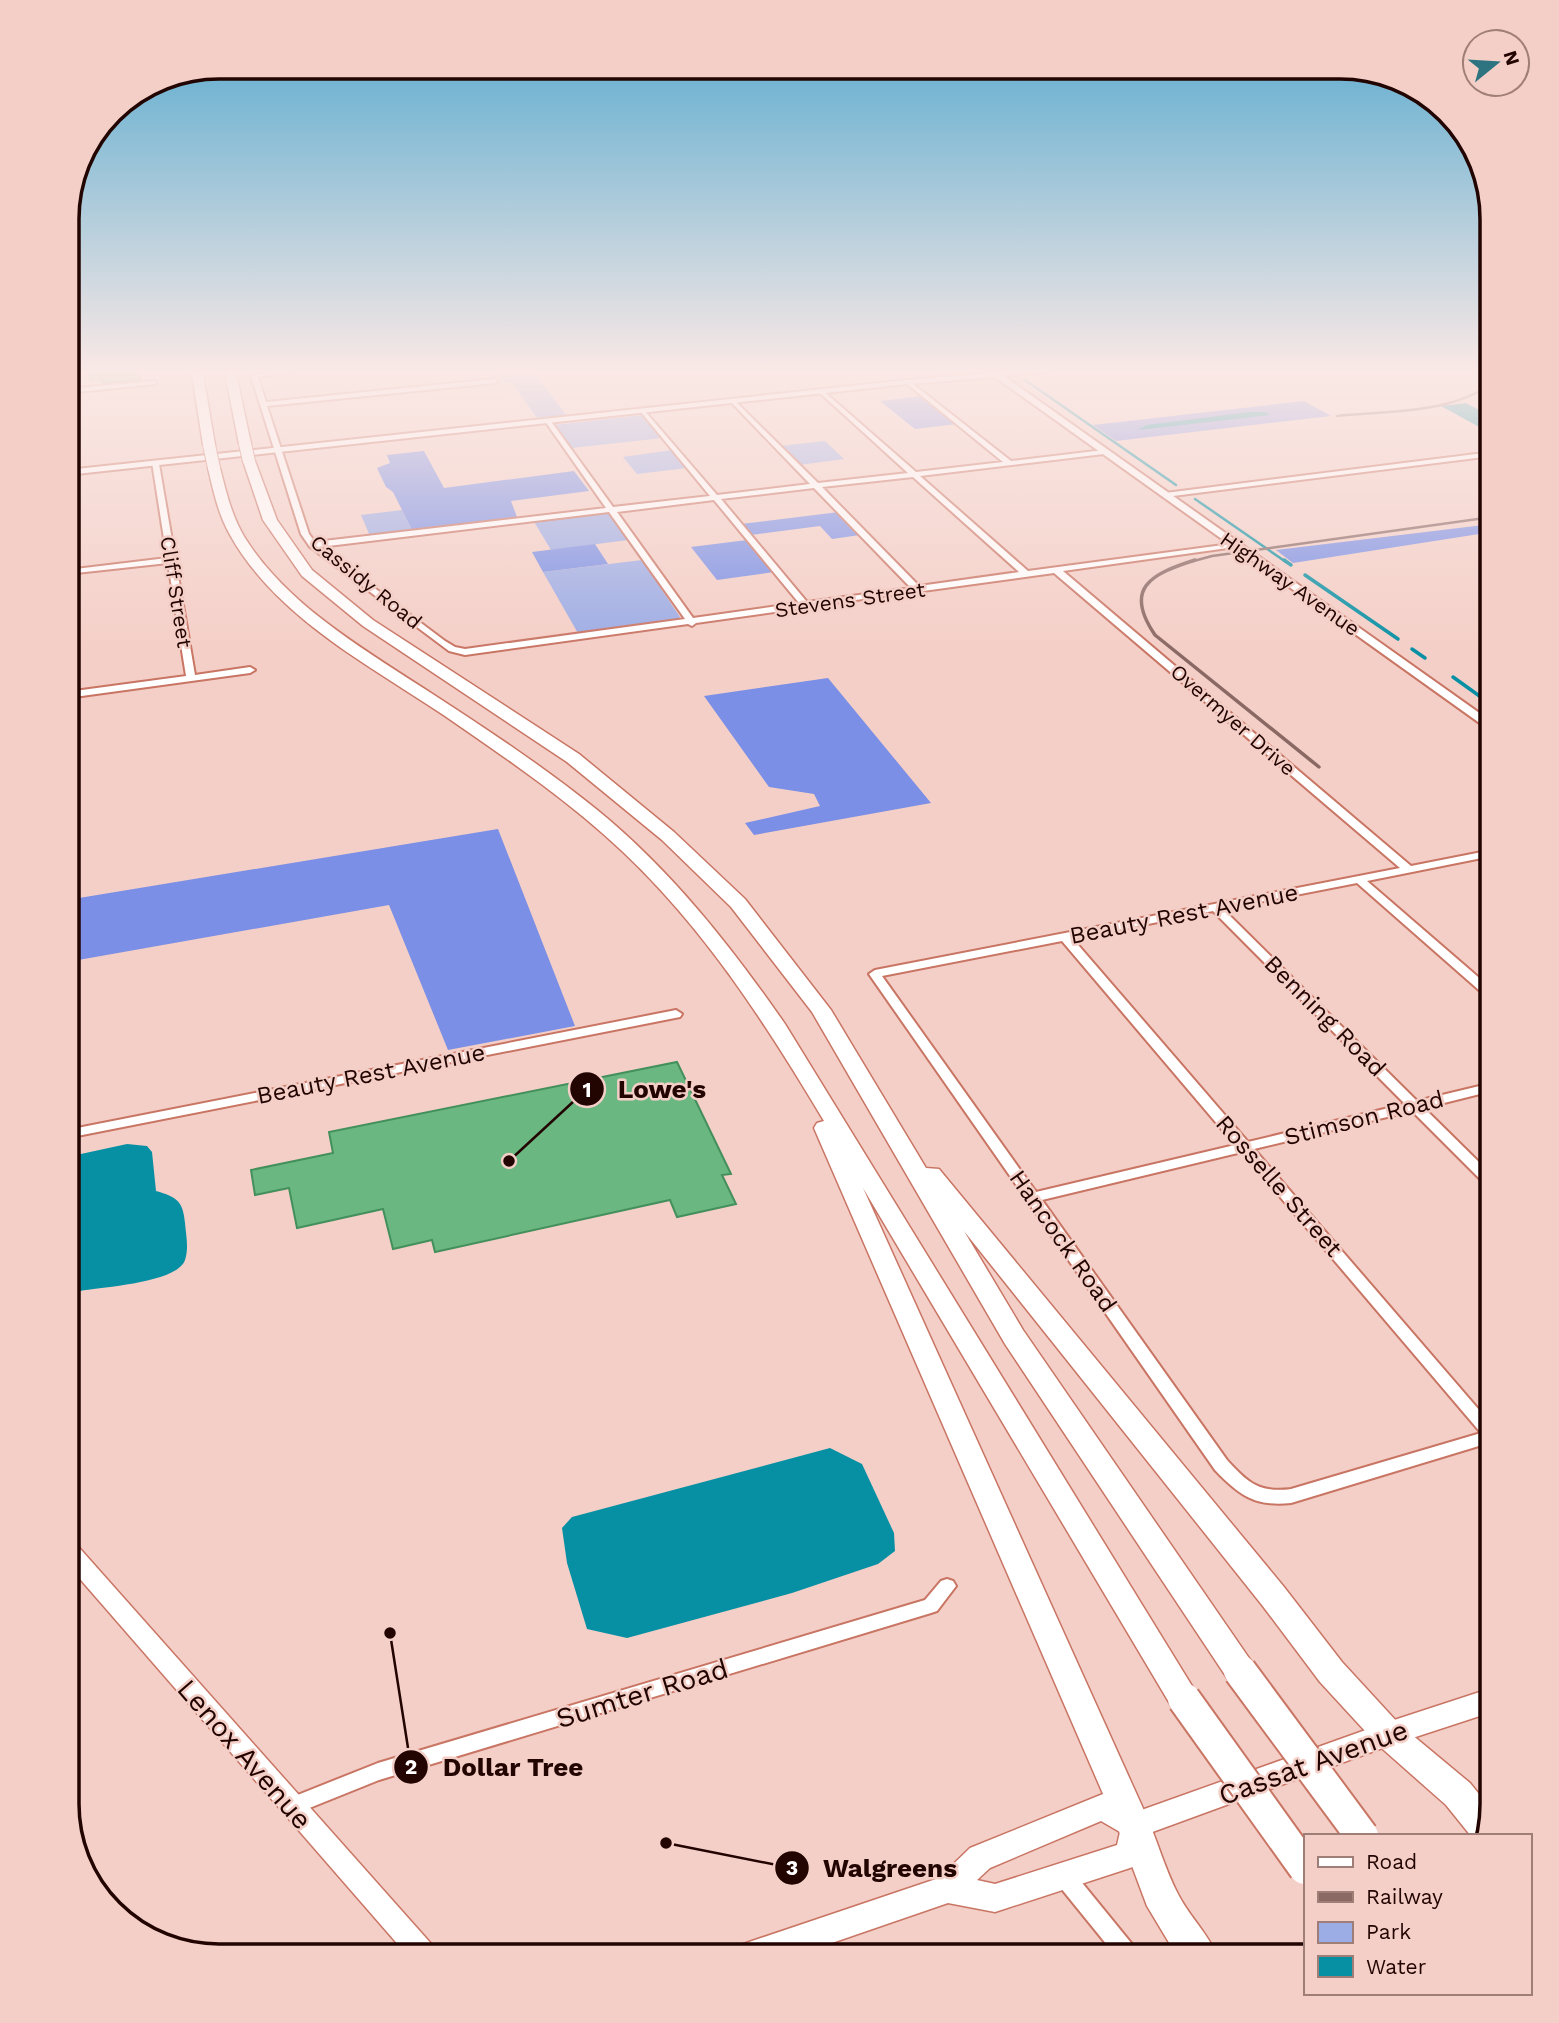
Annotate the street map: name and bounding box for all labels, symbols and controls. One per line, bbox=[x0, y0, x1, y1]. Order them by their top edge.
north arrow bbox=[1461, 28, 1531, 98]
text: N bbox=[1499, 48, 1525, 68]
street label: Highway Avenue bbox=[1216, 526, 1365, 641]
street label: Cassidy Road bbox=[306, 529, 427, 634]
street label: Cliff Street bbox=[155, 534, 198, 650]
street label: Stevens Street bbox=[773, 577, 927, 622]
street label: Overmyer Drive bbox=[1166, 659, 1301, 781]
street label: Beauty Rest Avenue bbox=[1067, 878, 1301, 950]
street label: Benning Road bbox=[1259, 950, 1391, 1082]
street label: Beauty Rest Avenue bbox=[254, 1038, 488, 1110]
callout: Lowe's bbox=[569, 1066, 721, 1113]
text: Lowe's bbox=[618, 1074, 706, 1104]
text: 1 bbox=[582, 1077, 592, 1102]
street label: Stimson Road bbox=[1281, 1085, 1447, 1151]
street label: Rosselle Street bbox=[1210, 1110, 1348, 1262]
street label: Hancock Road bbox=[1004, 1165, 1122, 1317]
street label: Sumter Road bbox=[552, 1652, 732, 1735]
street label: Lenox Avenue bbox=[171, 1673, 319, 1836]
street label: Cassat Avenue bbox=[1214, 1713, 1412, 1812]
callout: Dollar Tree bbox=[393, 1743, 598, 1790]
text: Dollar Tree bbox=[443, 1752, 583, 1782]
text: 2 bbox=[405, 1754, 417, 1779]
legend bbox=[1304, 1834, 1531, 1995]
callout: Walgreens bbox=[774, 1845, 971, 1892]
text: Road bbox=[1366, 1849, 1417, 1874]
text: Walgreens bbox=[823, 1853, 957, 1883]
text: 3 bbox=[786, 1855, 798, 1880]
text: Railway bbox=[1366, 1884, 1443, 1909]
text: Park bbox=[1366, 1919, 1411, 1944]
text: Water bbox=[1366, 1954, 1427, 1979]

